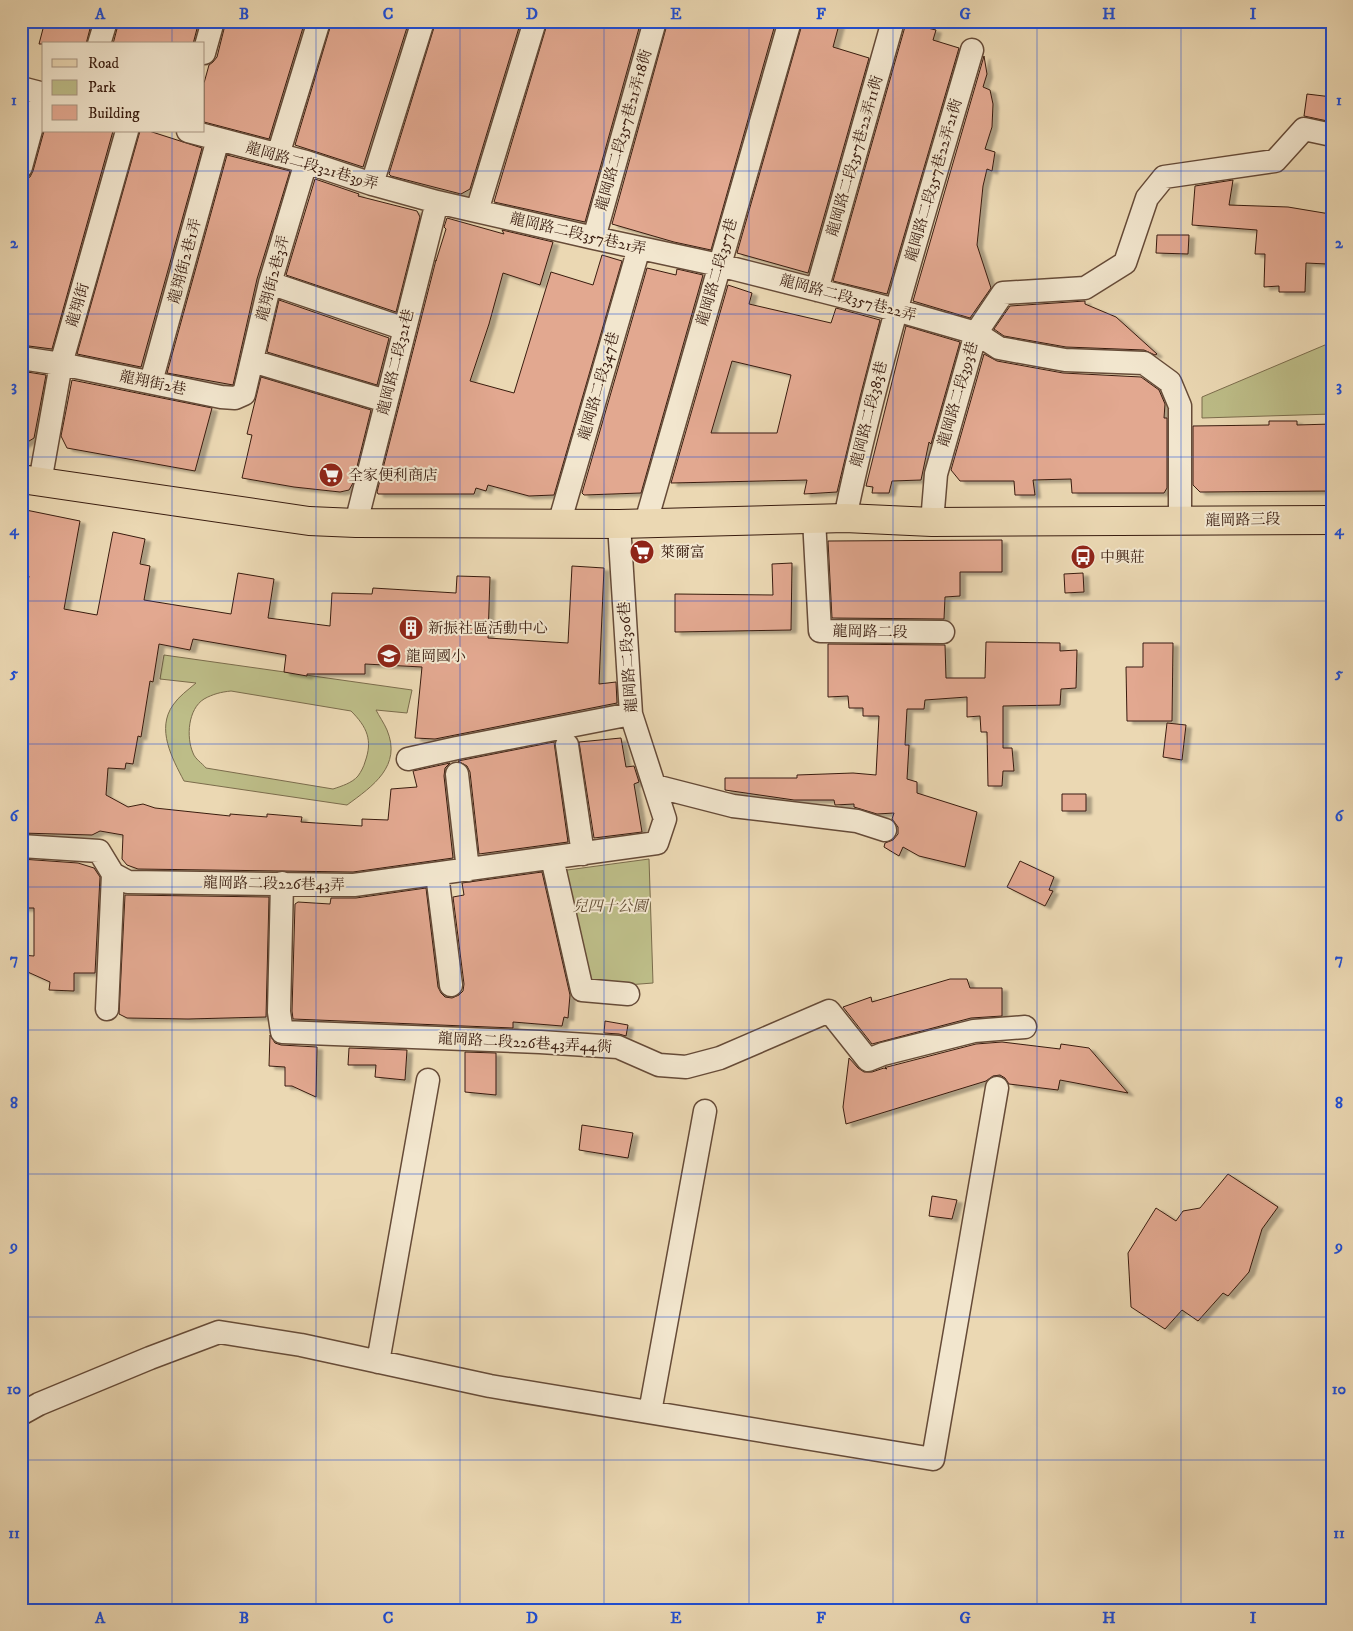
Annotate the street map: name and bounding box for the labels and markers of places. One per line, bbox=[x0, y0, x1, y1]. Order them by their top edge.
supermarket icon: 全家便利商店 bbox=[318, 462, 344, 488]
place label: 全家便利商店 bbox=[348, 466, 438, 485]
supermarket icon: 萊爾富 bbox=[629, 539, 655, 565]
place label: 萊爾富 bbox=[660, 543, 705, 562]
bus stop icon: 中興莊 bbox=[1070, 544, 1096, 570]
place label: 中興莊 bbox=[1100, 548, 1145, 567]
building icon: 新振社區活動中心 bbox=[398, 615, 424, 641]
place label: 新振社區活動中心 bbox=[428, 619, 548, 638]
school or university icon: 龍岡國小 bbox=[376, 643, 402, 669]
place label: 龍岡國小 bbox=[406, 647, 466, 666]

